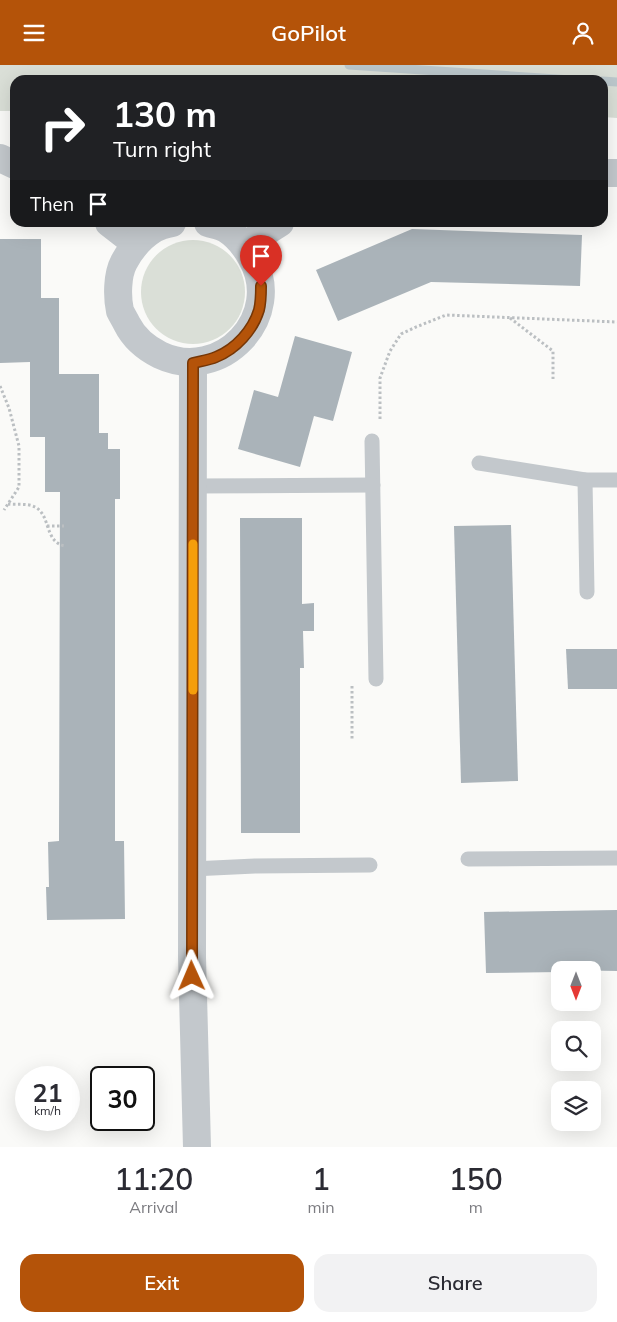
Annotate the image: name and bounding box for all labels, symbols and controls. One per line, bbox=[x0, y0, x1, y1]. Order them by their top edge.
icon: menu bbox=[20, 19, 48, 47]
text: GoPilot bbox=[271, 19, 346, 47]
icon: person bbox=[569, 19, 597, 47]
text: 130 m bbox=[113, 92, 217, 136]
icon: right bbox=[30, 95, 95, 160]
text: Turn right bbox=[113, 135, 211, 163]
icon: arrive bbox=[84, 190, 112, 218]
text: Then bbox=[30, 192, 74, 216]
pin bbox=[240, 235, 282, 286]
icon: arrive bbox=[247, 242, 275, 270]
position arrow bbox=[165, 949, 217, 1001]
north arrow bbox=[551, 961, 601, 1011]
map controls bbox=[551, 961, 601, 1131]
button: search bbox=[551, 1021, 601, 1071]
speed limit sign: 30 bbox=[90, 1066, 155, 1131]
text: 21 bbox=[32, 1077, 63, 1108]
button: layers bbox=[551, 1081, 601, 1131]
text: km/h bbox=[34, 1103, 61, 1118]
text: 11:20 bbox=[114, 1160, 193, 1198]
text: 1 bbox=[312, 1160, 330, 1198]
text: 150 bbox=[449, 1160, 503, 1198]
text: Arrival bbox=[129, 1197, 178, 1217]
text: min bbox=[307, 1197, 335, 1217]
text: m bbox=[469, 1197, 483, 1217]
button: Exit bbox=[20, 1254, 304, 1312]
button: Share bbox=[314, 1254, 597, 1312]

